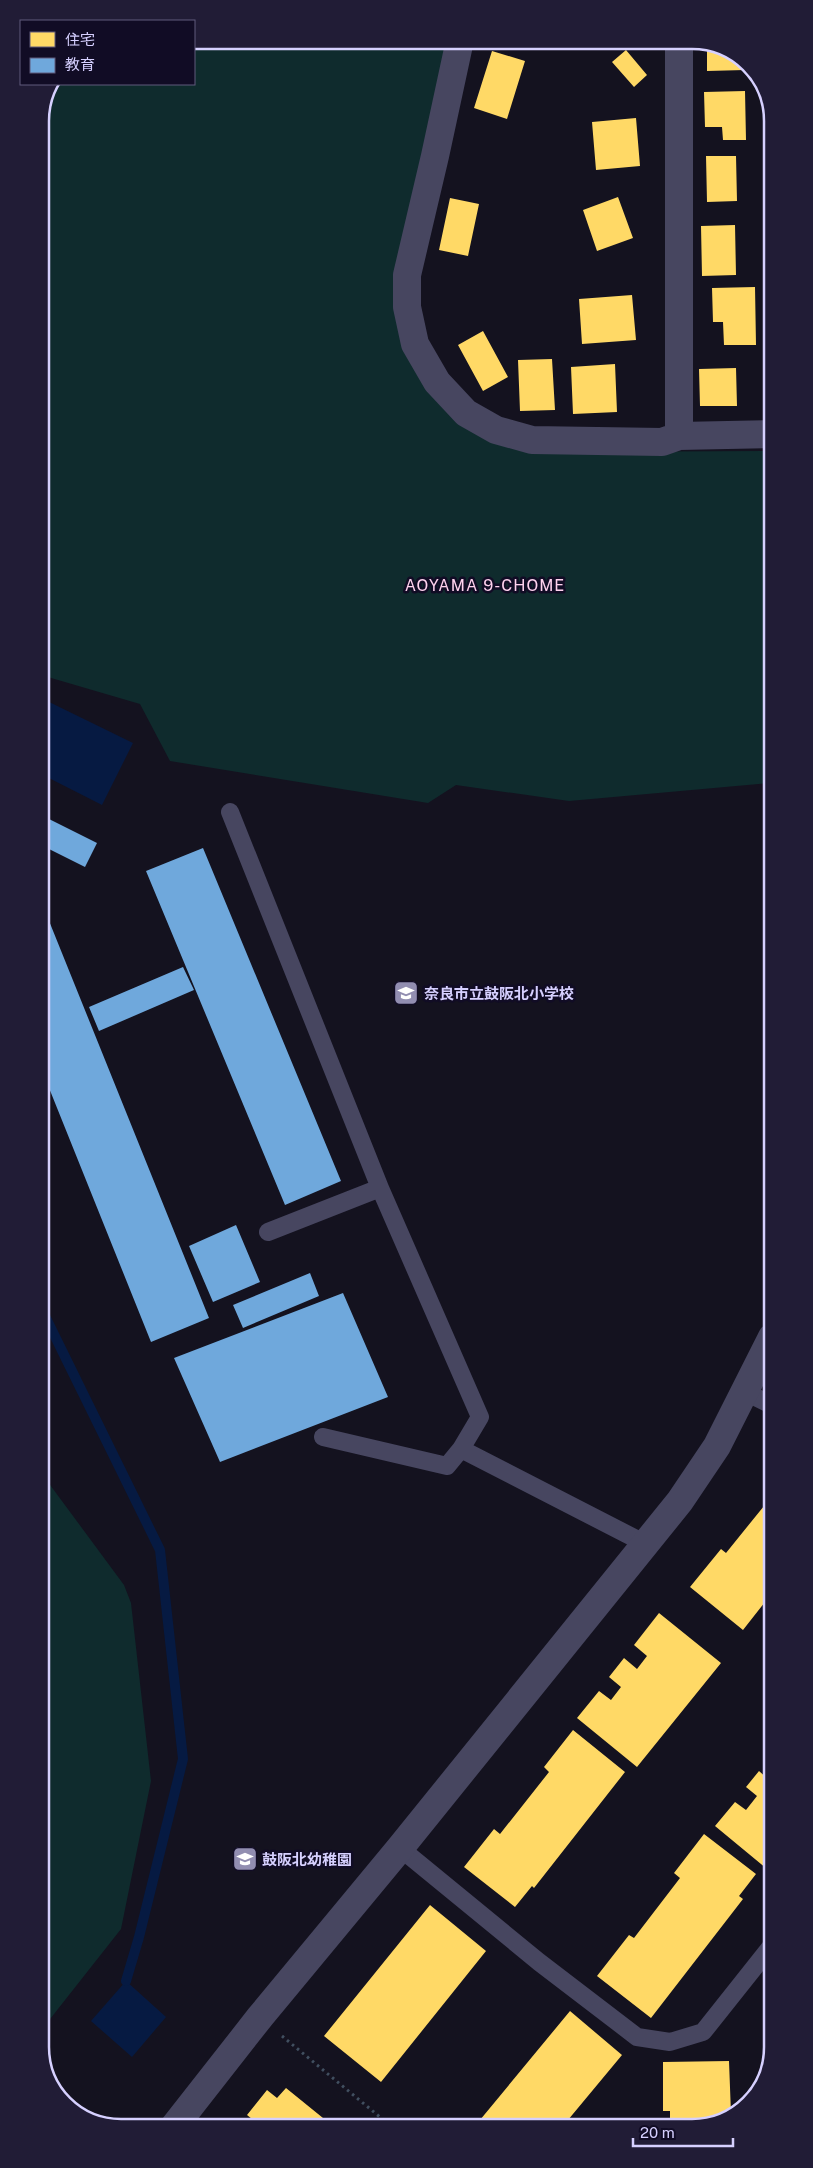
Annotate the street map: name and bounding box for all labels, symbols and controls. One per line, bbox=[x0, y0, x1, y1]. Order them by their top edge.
legend bbox=[20, 20, 195, 85]
text: 住宅 bbox=[65, 31, 95, 48]
text: 教育 bbox=[65, 56, 95, 73]
district label: AOYAMA 9-CHOME bbox=[405, 576, 565, 595]
school or university icon: 奈良市立鼓阪北小学校 bbox=[393, 980, 419, 1006]
place label: 奈良市立鼓阪北小学校 bbox=[424, 985, 574, 1002]
school or university icon: 鼓阪北幼稚園 bbox=[232, 1846, 258, 1872]
place label: 鼓阪北幼稚園 bbox=[262, 1851, 352, 1868]
scale bar bbox=[633, 2116, 733, 2148]
text: 20 m bbox=[640, 2124, 675, 2141]

